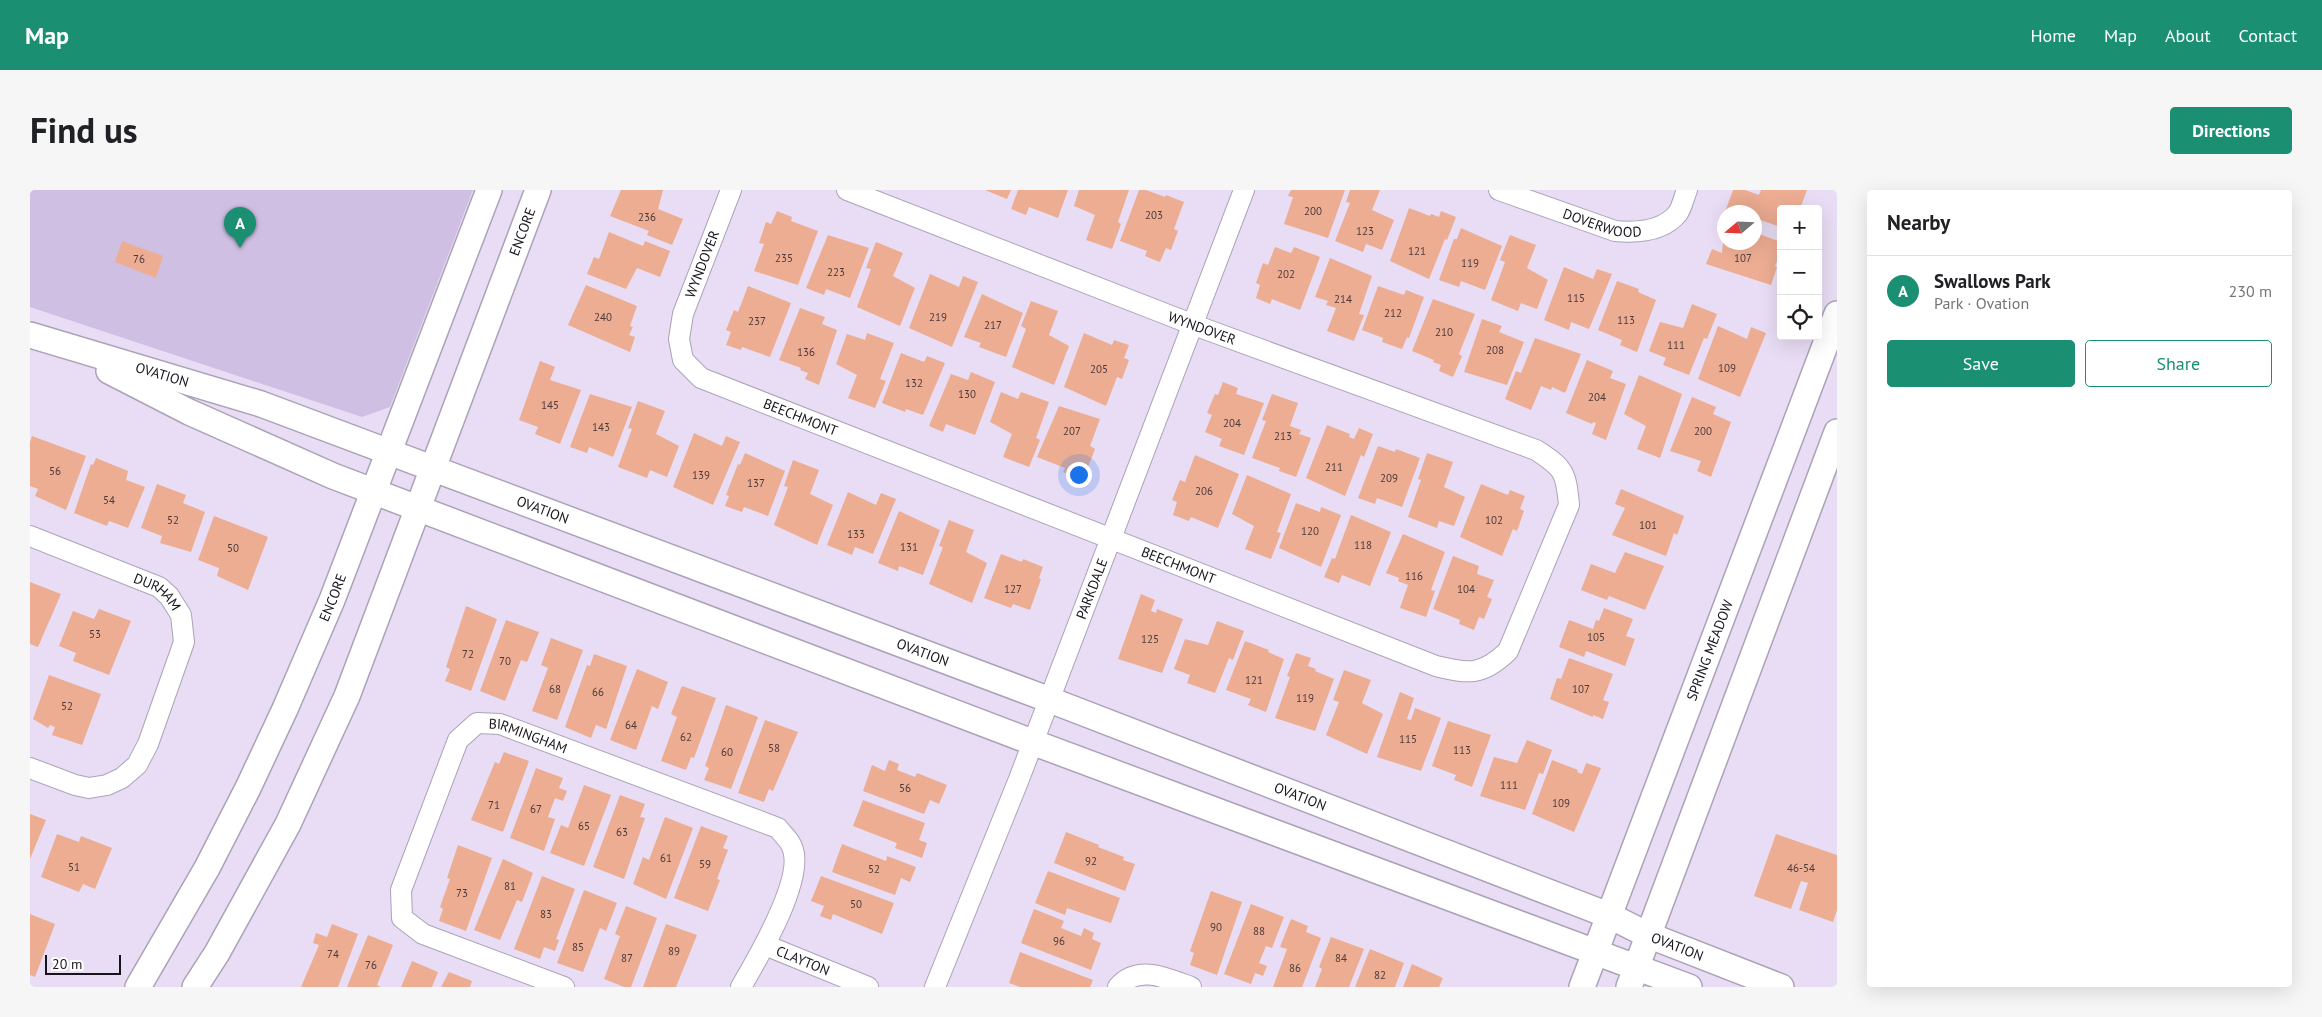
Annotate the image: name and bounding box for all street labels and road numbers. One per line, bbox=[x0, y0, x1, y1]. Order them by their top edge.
street label: DOVERWOOD bbox=[1560, 204, 1642, 241]
street label: ENCORE bbox=[505, 205, 540, 258]
street label: WYNDOVER bbox=[681, 228, 723, 300]
street label: WYNDOVER bbox=[1166, 307, 1238, 349]
street label: OVATION bbox=[133, 358, 191, 391]
street label: BEECHMONT bbox=[761, 394, 841, 440]
street label: OVATION bbox=[514, 492, 572, 528]
street label: BEECHMONT bbox=[1139, 542, 1219, 588]
street label: PARKDALE bbox=[1072, 556, 1111, 622]
street label: DURHAM bbox=[131, 569, 185, 614]
street label: ENCORE bbox=[315, 571, 350, 624]
street label: SPRING MEADOW bbox=[1682, 597, 1737, 703]
street label: OVATION bbox=[894, 634, 952, 670]
street label: BIRMINGHAM bbox=[488, 715, 570, 757]
street label: OVATION bbox=[1272, 778, 1329, 815]
street label: OVATION bbox=[1649, 928, 1706, 965]
street label: CLAYTON bbox=[773, 942, 832, 979]

